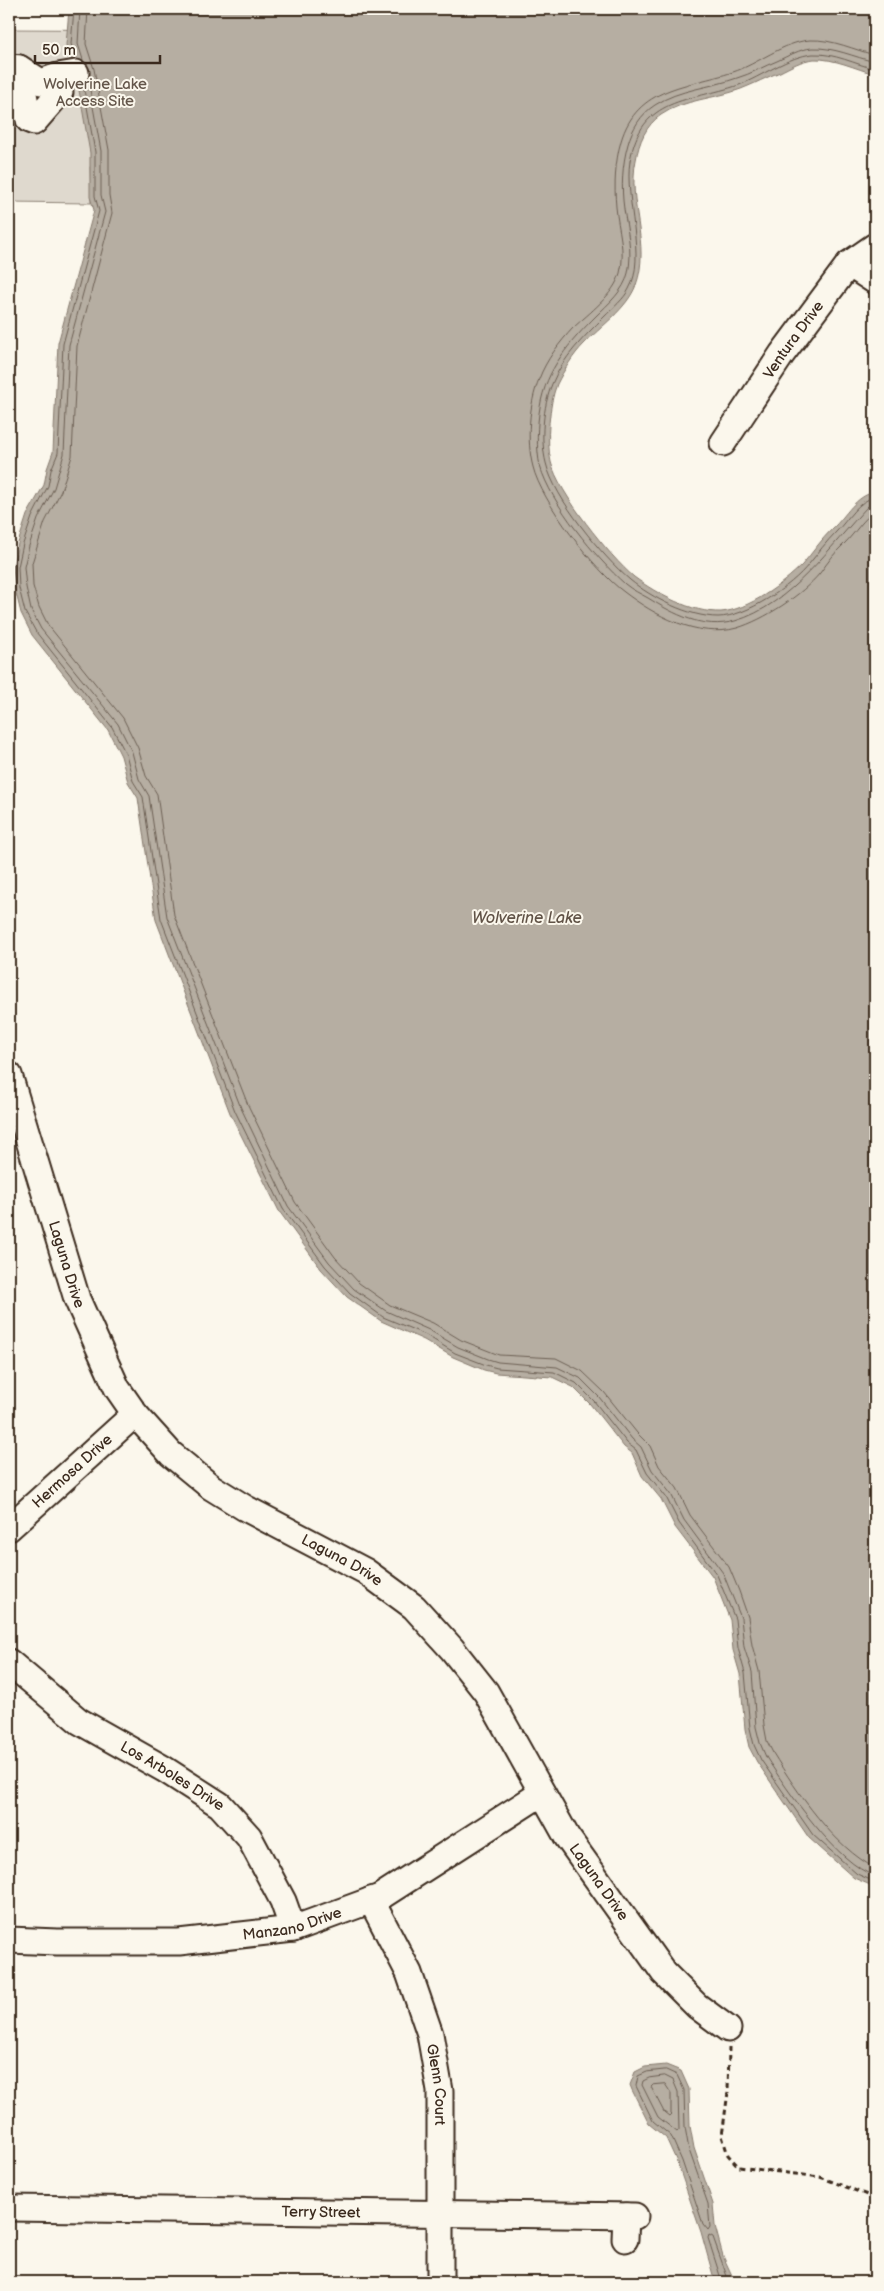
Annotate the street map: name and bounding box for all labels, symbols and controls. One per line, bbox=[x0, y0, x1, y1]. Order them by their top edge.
scale bar bbox=[35, 32, 160, 64]
text: 50 m bbox=[42, 41, 76, 60]
park label: Wolverine Lake Access Site bbox=[43, 75, 147, 111]
street label: Ventura Drive bbox=[759, 297, 828, 382]
water label: Wolverine Lake bbox=[472, 909, 582, 928]
street label: Laguna Drive bbox=[44, 1219, 89, 1311]
street label: Hermosa Drive bbox=[28, 1430, 116, 1512]
street label: Laguna Drive bbox=[298, 1530, 386, 1591]
street label: Los Arboles Drive bbox=[117, 1737, 228, 1815]
street label: Laguna Drive bbox=[565, 1840, 633, 1924]
street label: Manzano Drive bbox=[242, 1903, 345, 1945]
street label: Glenn Court bbox=[422, 2042, 449, 2126]
street label: Terry Street bbox=[281, 2202, 361, 2222]

